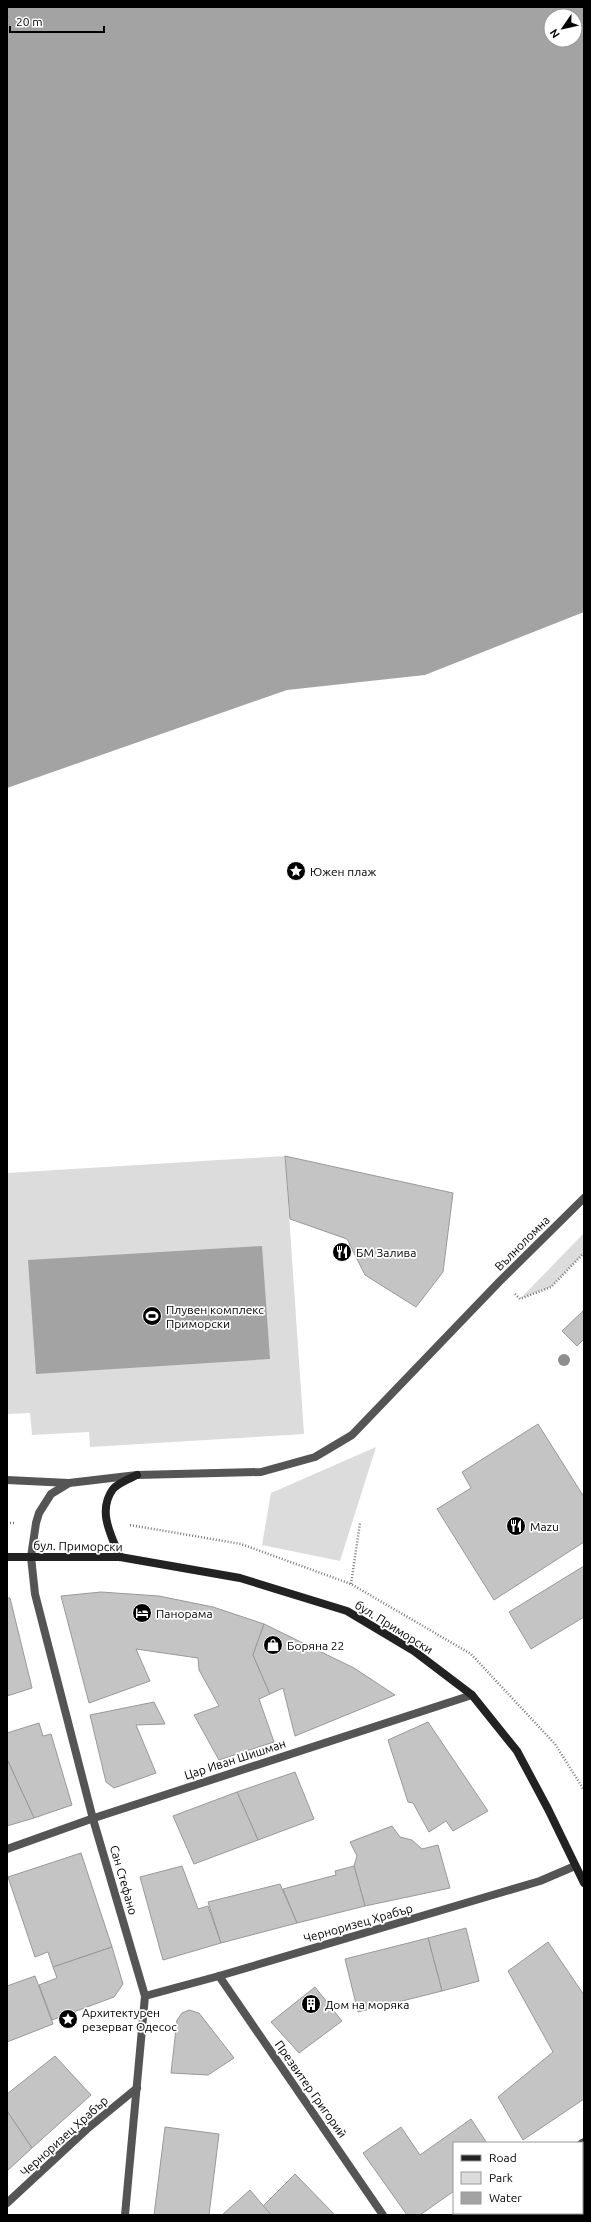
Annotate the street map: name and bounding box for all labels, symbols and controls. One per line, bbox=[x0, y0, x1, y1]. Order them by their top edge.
scale bar bbox=[10, 8, 104, 34]
north arrow bbox=[543, 8, 583, 48]
text: 20 m bbox=[16, 15, 43, 28]
text: N bbox=[547, 27, 562, 40]
place icon: Южен плаж bbox=[285, 860, 307, 882]
place label: Южен плаж bbox=[310, 865, 376, 878]
street label: Вълноломна bbox=[492, 1213, 552, 1273]
restaurant icon: БМ Залива bbox=[331, 1241, 353, 1263]
place label: БМ Залива bbox=[356, 1246, 416, 1259]
place label: Плувен комплекс Приморски bbox=[166, 1303, 264, 1330]
sports icon: Плувен комплекс Приморски bbox=[141, 1305, 163, 1327]
restaurant icon: Mazu bbox=[505, 1515, 527, 1537]
place label: Mazu bbox=[530, 1520, 559, 1533]
street label: бул. Приморски bbox=[33, 1539, 123, 1553]
street label: бул. Приморски bbox=[353, 1598, 435, 1656]
hotel icon: Панорама bbox=[131, 1602, 153, 1624]
place label: Панорама bbox=[156, 1607, 213, 1620]
shop icon: Боряна 22 bbox=[262, 1634, 284, 1656]
place label: Боряна 22 bbox=[287, 1639, 344, 1652]
street label: Цар Иван Шишман bbox=[183, 1736, 287, 1782]
street label: Сан Стефано bbox=[108, 1844, 140, 1916]
street label: Черноризец Храбър bbox=[302, 1901, 414, 1945]
building icon: Дом на моряка bbox=[300, 1993, 322, 2015]
place label: Дом на моряка bbox=[325, 1998, 409, 2011]
place label: Архитектурен резерват Одесос bbox=[82, 2006, 177, 2033]
place icon: Архитектурен резерват Одесос bbox=[57, 2008, 79, 2030]
street label: Презвитер Григорий bbox=[273, 2038, 349, 2140]
street label: Черноризец Храбър bbox=[18, 2093, 110, 2179]
legend bbox=[453, 2142, 583, 2214]
text: Road bbox=[489, 2151, 517, 2164]
text: Park bbox=[489, 2171, 513, 2184]
text: Water bbox=[489, 2191, 522, 2204]

